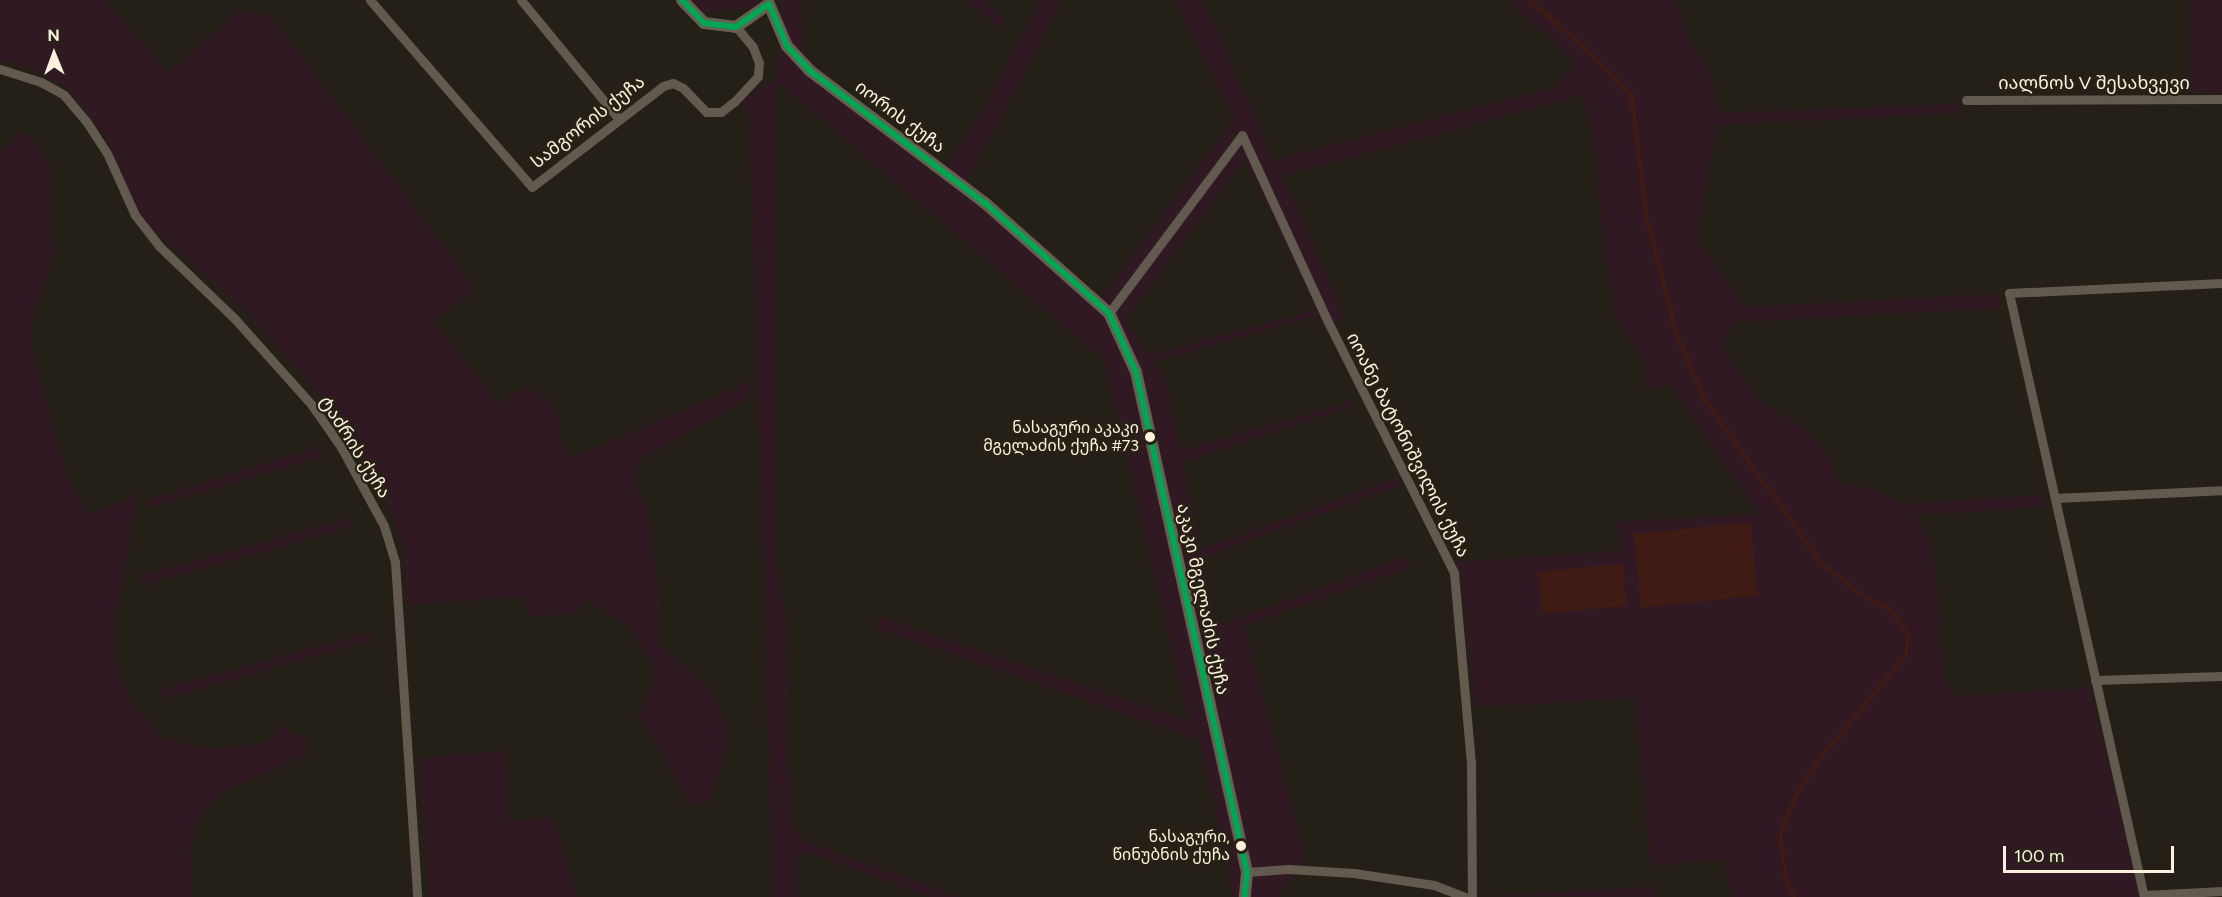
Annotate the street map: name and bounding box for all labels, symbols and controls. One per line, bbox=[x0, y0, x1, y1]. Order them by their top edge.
north arrow bbox=[24, 24, 84, 84]
text: N bbox=[47, 26, 60, 45]
street label: სამგორის ქუჩა bbox=[527, 71, 649, 173]
street label: იალნოს V შესახვევი bbox=[1998, 72, 2190, 94]
street label: იორის ქუჩა bbox=[851, 76, 949, 158]
street label: იოანე ბატონიშვილის ქუჩა bbox=[1342, 329, 1474, 561]
street label: ტაძრის ქუჩა bbox=[315, 392, 395, 502]
place label: ნასაგური აკაკი მგელაძის ქუჩა #73 bbox=[983, 418, 1139, 456]
marker: ნასაგური აკაკი მგელაძის ქუჩა #73 bbox=[1144, 431, 1156, 443]
street label: აკაკი მგელაძის ქუჩა bbox=[1172, 501, 1234, 697]
place label: ნასაგური, წინუბნის ქუჩა bbox=[1112, 827, 1230, 865]
scale bar bbox=[2006, 834, 2177, 872]
marker: ნასაგური, წინუბნის ქუჩა bbox=[1235, 840, 1247, 852]
text: 100 m bbox=[2014, 845, 2064, 867]

